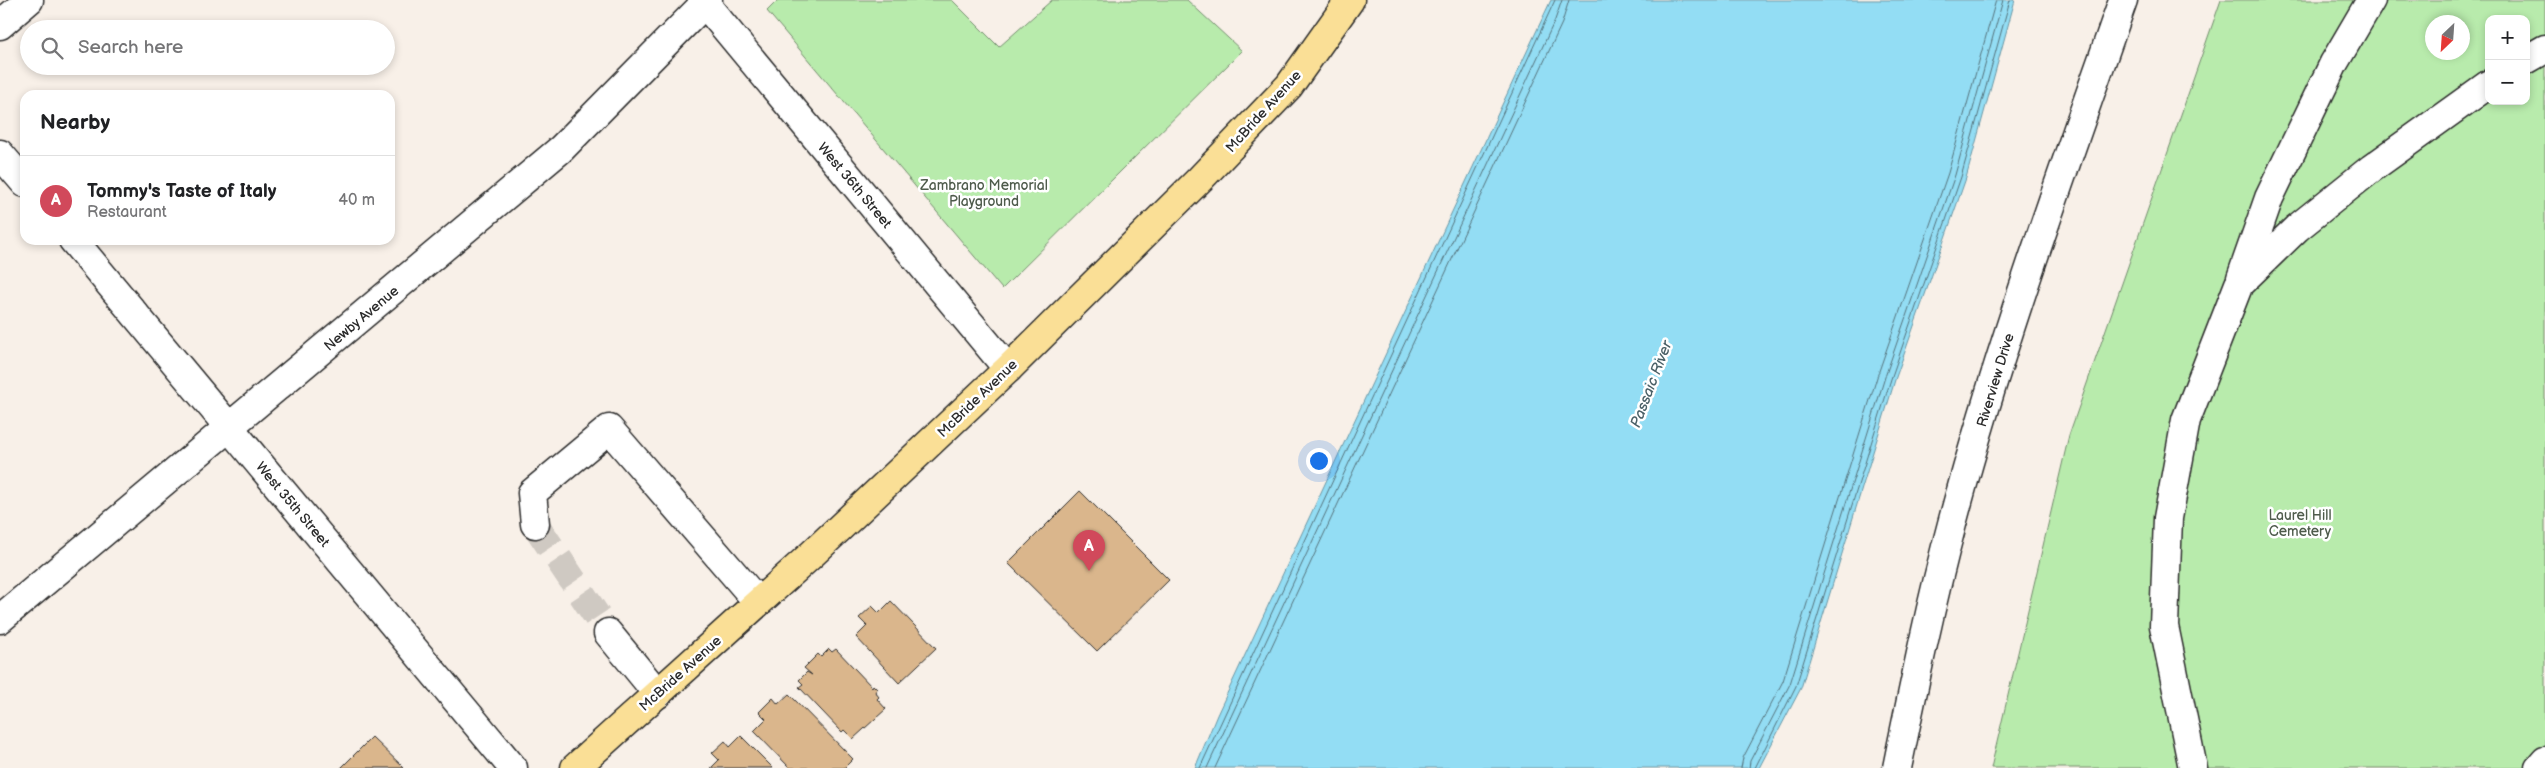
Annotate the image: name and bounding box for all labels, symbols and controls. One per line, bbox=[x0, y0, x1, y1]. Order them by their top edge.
north arrow bbox=[2425, 15, 2470, 60]
map controls bbox=[2485, 15, 2530, 105]
button: + bbox=[2485, 15, 2530, 60]
search box bbox=[20, 20, 395, 75]
icon: search bbox=[38, 34, 66, 62]
text: Search here bbox=[78, 36, 183, 59]
button: − bbox=[2485, 60, 2530, 105]
street label: McBride Avenue bbox=[1222, 67, 1305, 156]
text: Nearby bbox=[40, 110, 110, 135]
street label: West 36th Street bbox=[814, 139, 896, 232]
park label: Zambrano Memorial Playground bbox=[919, 177, 1048, 210]
text: Tommy's Taste of Italy bbox=[87, 180, 277, 203]
text: A bbox=[51, 191, 61, 210]
text: 40 m bbox=[338, 191, 375, 210]
text: Restaurant bbox=[87, 203, 167, 222]
street label: Newby Avenue bbox=[321, 282, 402, 354]
street label: Riverview Drive bbox=[1973, 331, 2018, 429]
water label: Passaic River bbox=[1626, 337, 1677, 430]
street label: McBride Avenue bbox=[934, 356, 1021, 441]
your location bbox=[1306, 448, 1332, 474]
street label: West 35th Street bbox=[252, 458, 334, 551]
park label: Laurel Hill Cemetery bbox=[2268, 507, 2332, 540]
pin: A bbox=[1073, 530, 1105, 571]
street label: McBride Avenue bbox=[636, 632, 725, 715]

